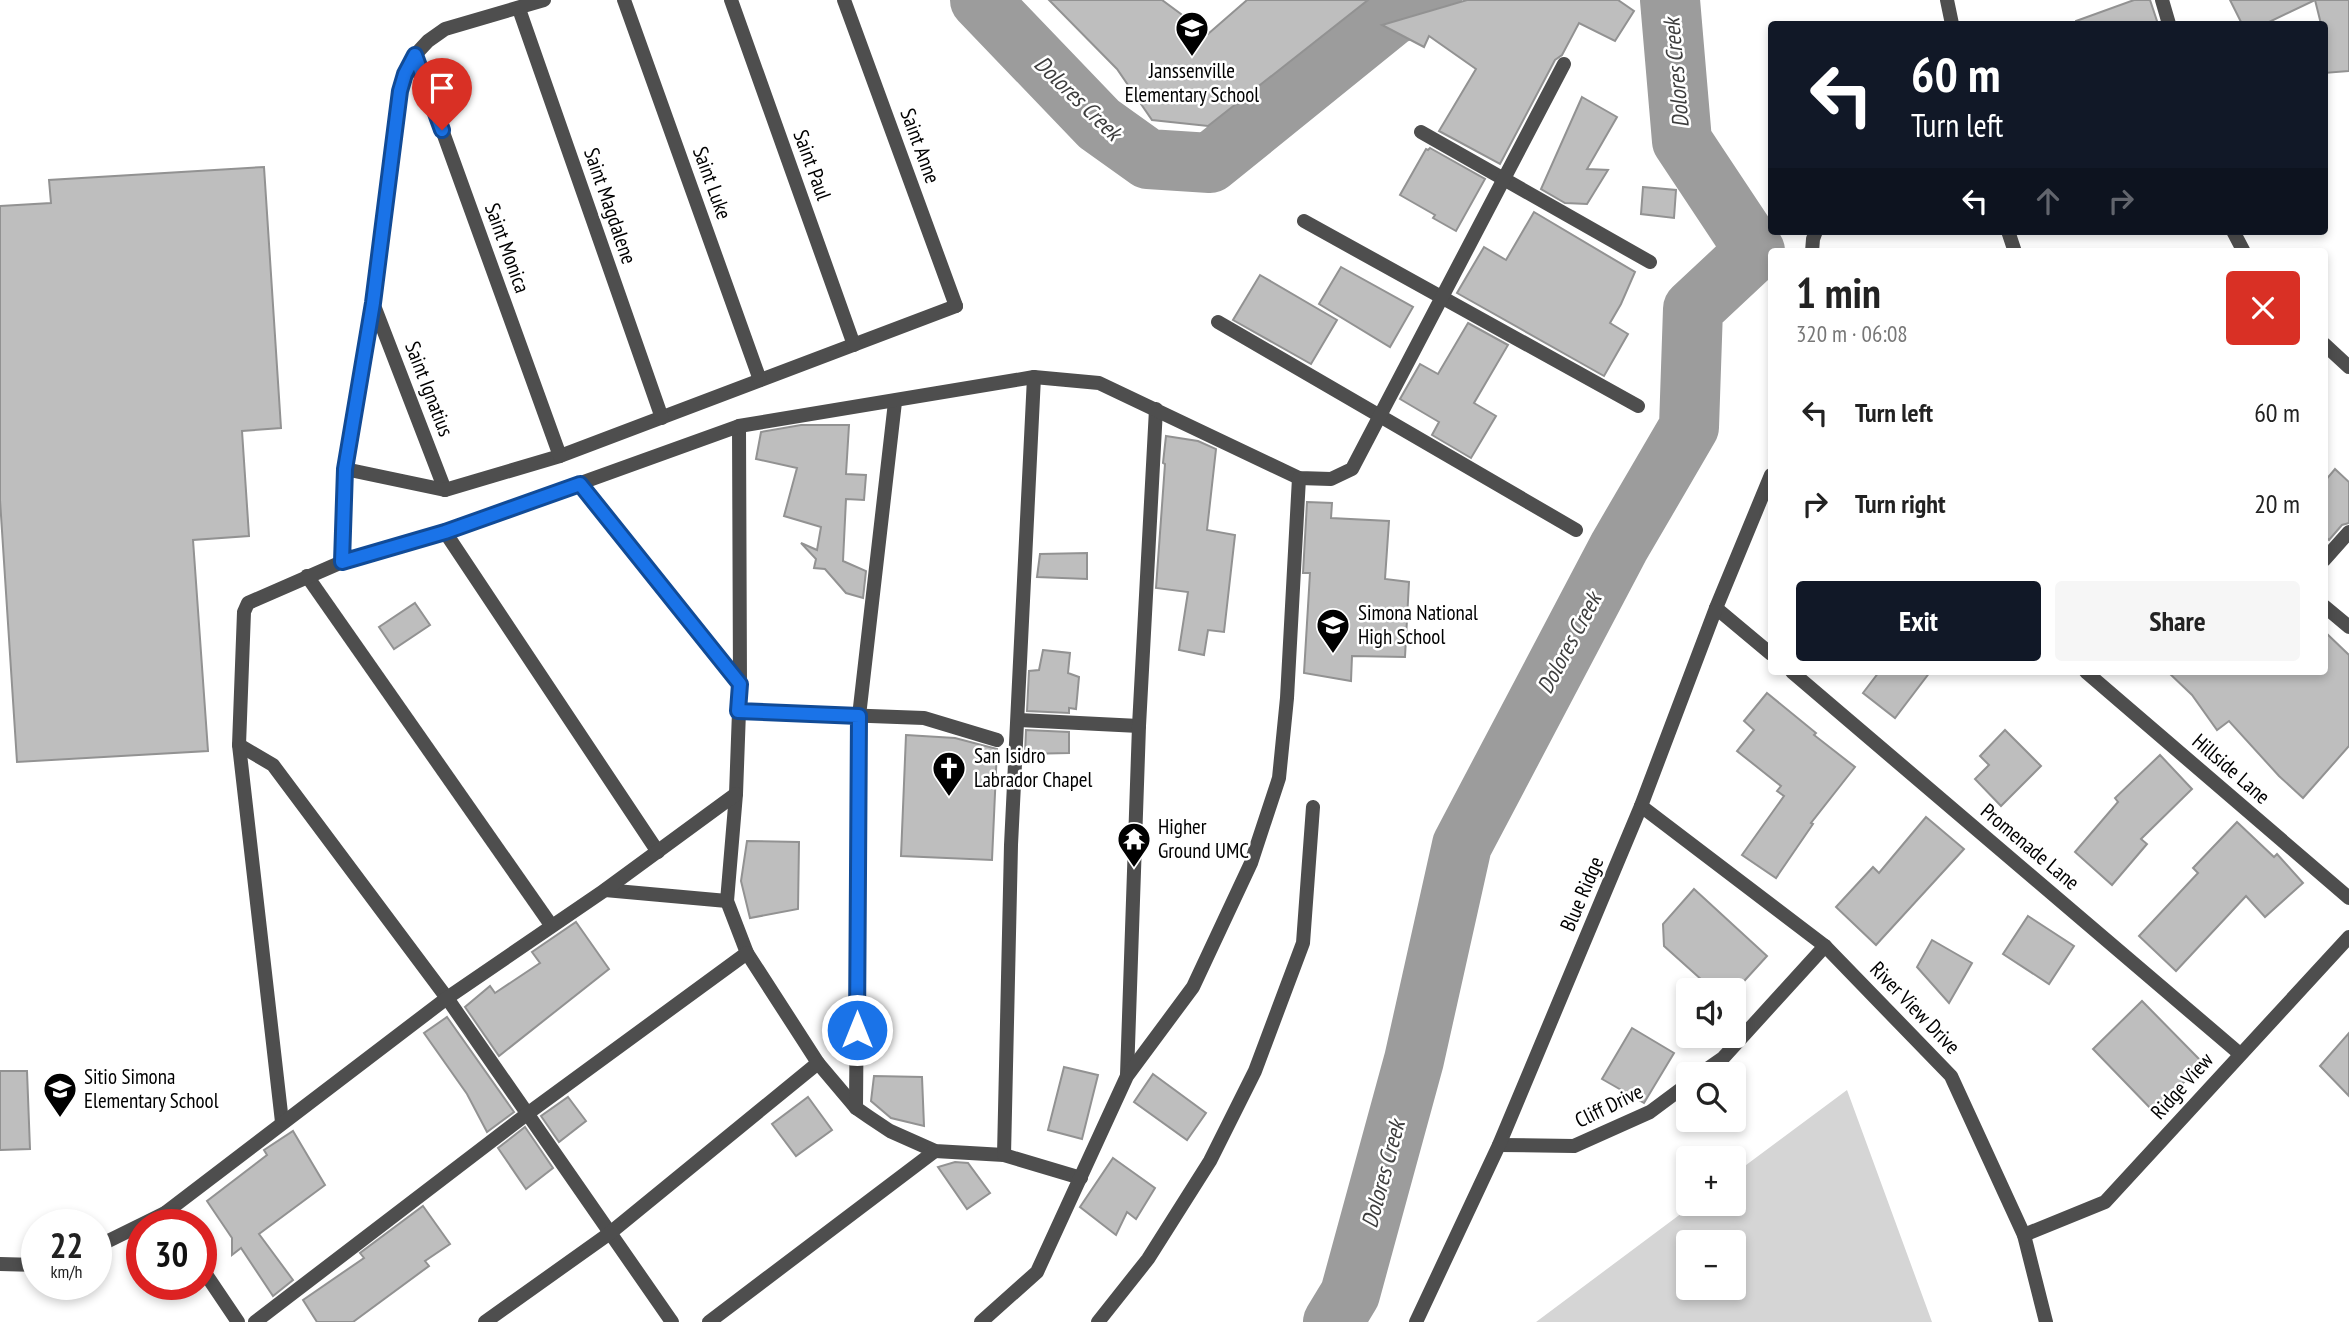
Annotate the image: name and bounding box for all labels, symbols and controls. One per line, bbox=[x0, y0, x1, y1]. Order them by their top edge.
school or university icon: Janssenville Elementary School bbox=[1173, 9, 1211, 58]
water label: Dolores Creek bbox=[1656, 14, 1695, 129]
text: 60 m bbox=[1911, 42, 2000, 106]
water label: Dolores Creek bbox=[1029, 49, 1130, 148]
icon: left bbox=[1796, 49, 1887, 140]
place label: Janssenville Elementary School bbox=[1125, 57, 1259, 108]
pin bbox=[412, 58, 472, 130]
icon: arrive bbox=[423, 69, 461, 107]
text: Turn left bbox=[1911, 104, 2003, 146]
street label: Saint Anne bbox=[894, 105, 946, 187]
street label: Saint Paul bbox=[787, 126, 838, 204]
street label: Saint Luke bbox=[687, 143, 738, 223]
street label: Saint Magdalene bbox=[578, 144, 643, 268]
icon: left bbox=[1956, 182, 1994, 220]
icon: ahead bbox=[2029, 182, 2067, 220]
icon: right bbox=[2102, 182, 2140, 220]
street label: Saint Monica bbox=[479, 199, 536, 296]
text: 1 min bbox=[1796, 265, 1881, 320]
button: close bbox=[2226, 271, 2300, 345]
text: 320 m · 06:08 bbox=[1796, 319, 1908, 348]
street label: Saint Ignatius bbox=[399, 338, 460, 440]
icon: left bbox=[1796, 394, 1834, 432]
text: Turn left bbox=[1855, 396, 1933, 429]
text: 60 m bbox=[2254, 396, 2300, 429]
icon: right bbox=[1796, 485, 1834, 523]
text: Turn right bbox=[1855, 487, 1946, 520]
text: 20 m bbox=[2254, 487, 2300, 520]
button: Exit bbox=[1796, 581, 2041, 661]
button: Share bbox=[2055, 581, 2300, 661]
water label: Dolores Creek bbox=[1530, 585, 1609, 698]
place label: Simona National High School bbox=[1358, 599, 1478, 650]
school or university icon: Simona National High School bbox=[1314, 606, 1352, 655]
street label: Hillside Lane bbox=[2187, 728, 2276, 810]
place label: San Isidro Labrador Chapel bbox=[974, 742, 1093, 793]
church icon: San Isidro Labrador Chapel bbox=[930, 749, 968, 798]
street label: Promenade Lane bbox=[1975, 798, 2085, 896]
place label: Higher Ground UMC bbox=[1158, 813, 1249, 864]
temple icon: Higher Ground UMC bbox=[1115, 820, 1153, 869]
street label: Blue Ridge bbox=[1554, 852, 1609, 935]
street label: River View Drive bbox=[1864, 956, 1966, 1060]
map controls bbox=[1676, 978, 1746, 1300]
button: sound bbox=[1676, 978, 1746, 1048]
position arrow bbox=[820, 993, 894, 1067]
street label: Ridge View bbox=[2145, 1046, 2219, 1125]
button: search bbox=[1676, 1062, 1746, 1132]
place label: Sitio Simona Elementary School bbox=[84, 1063, 219, 1114]
school or university icon: Sitio Simona Elementary School bbox=[41, 1070, 79, 1119]
street label: Cliff Drive bbox=[1570, 1078, 1647, 1134]
water label: Dolores Creek bbox=[1354, 1114, 1412, 1231]
button: + bbox=[1676, 1146, 1746, 1216]
speed limit sign: 30 bbox=[126, 1209, 217, 1300]
text: 22 bbox=[50, 1222, 83, 1268]
button: − bbox=[1676, 1230, 1746, 1300]
text: km/h bbox=[51, 1260, 82, 1283]

